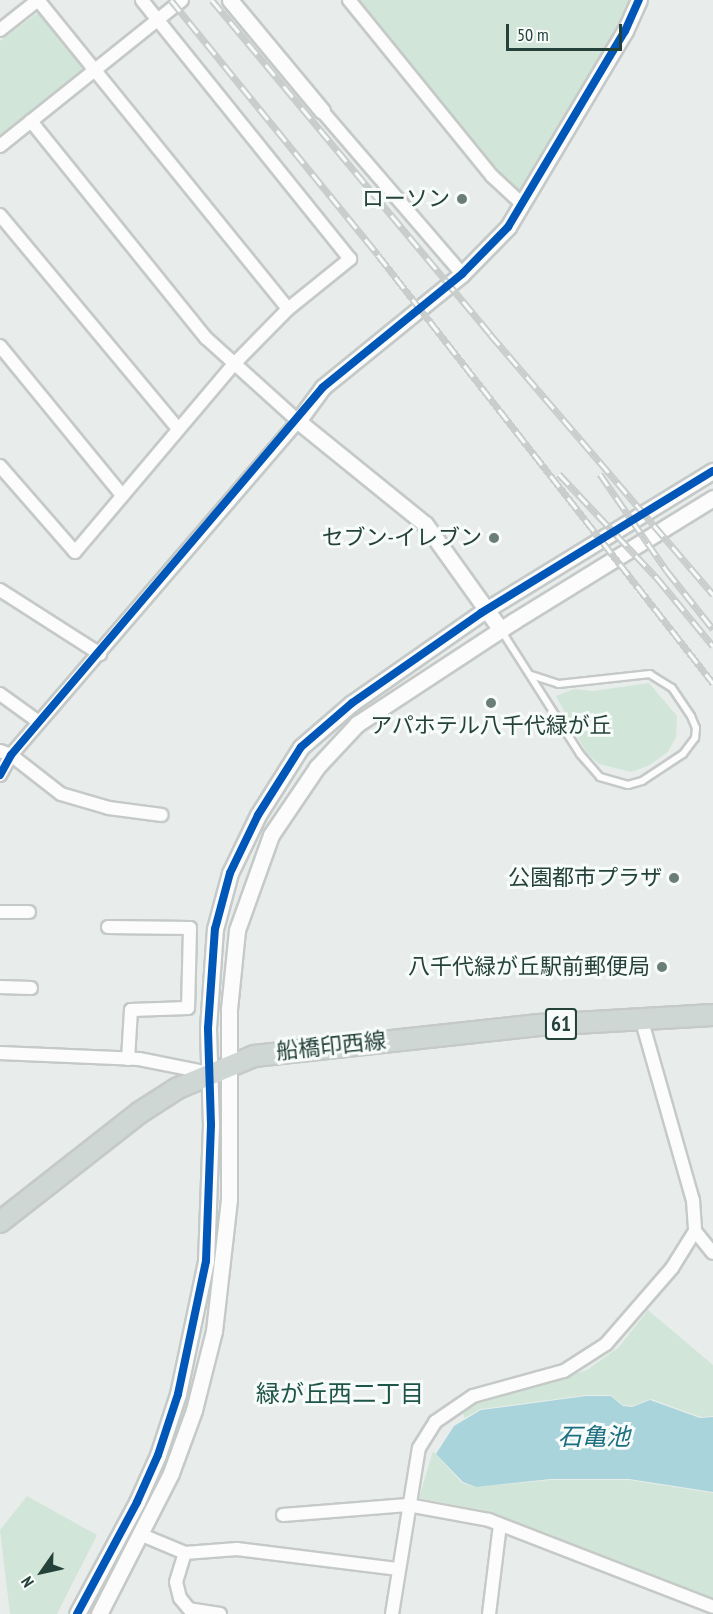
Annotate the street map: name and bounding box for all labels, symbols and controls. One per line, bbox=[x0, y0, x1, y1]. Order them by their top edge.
scale bar bbox=[509, 12, 624, 50]
text: 50 m bbox=[517, 23, 549, 46]
place label: ローソン bbox=[362, 186, 450, 212]
marker: ローソン bbox=[455, 192, 469, 206]
place label: セブン-イレブン bbox=[322, 525, 482, 551]
marker: セブン-イレブン bbox=[487, 531, 501, 545]
marker: アパホテル八千代緑が丘 bbox=[484, 696, 498, 710]
place label: アパホテル八千代緑が丘 bbox=[370, 713, 612, 739]
place label: 公園都市プラザ bbox=[508, 865, 662, 891]
marker: 公園都市プラザ bbox=[667, 871, 681, 885]
place label: 八千代緑が丘駅前郵便局 bbox=[408, 954, 650, 980]
marker: 八千代緑が丘駅前郵便局 bbox=[655, 960, 669, 974]
road number: 61 bbox=[544, 1006, 578, 1042]
street label: 船橋印西線 bbox=[275, 1027, 387, 1065]
district label: 緑が丘西二丁目 bbox=[256, 1380, 424, 1408]
water label: 石亀池 bbox=[558, 1423, 630, 1451]
north arrow bbox=[12, 1542, 72, 1602]
text: N bbox=[16, 1573, 38, 1591]

